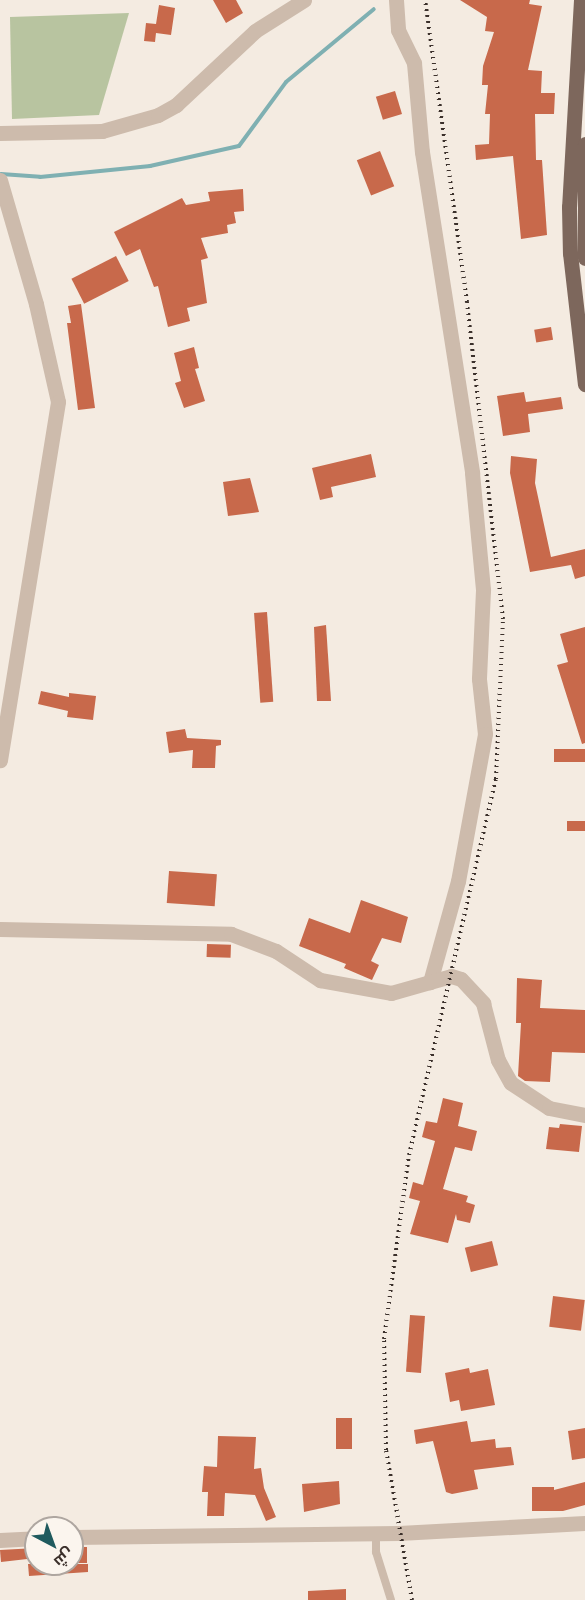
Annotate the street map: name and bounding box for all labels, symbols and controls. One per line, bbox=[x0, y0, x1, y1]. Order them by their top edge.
north arrow bbox=[24, 1516, 84, 1576]
text: ش bbox=[51, 1545, 79, 1572]

